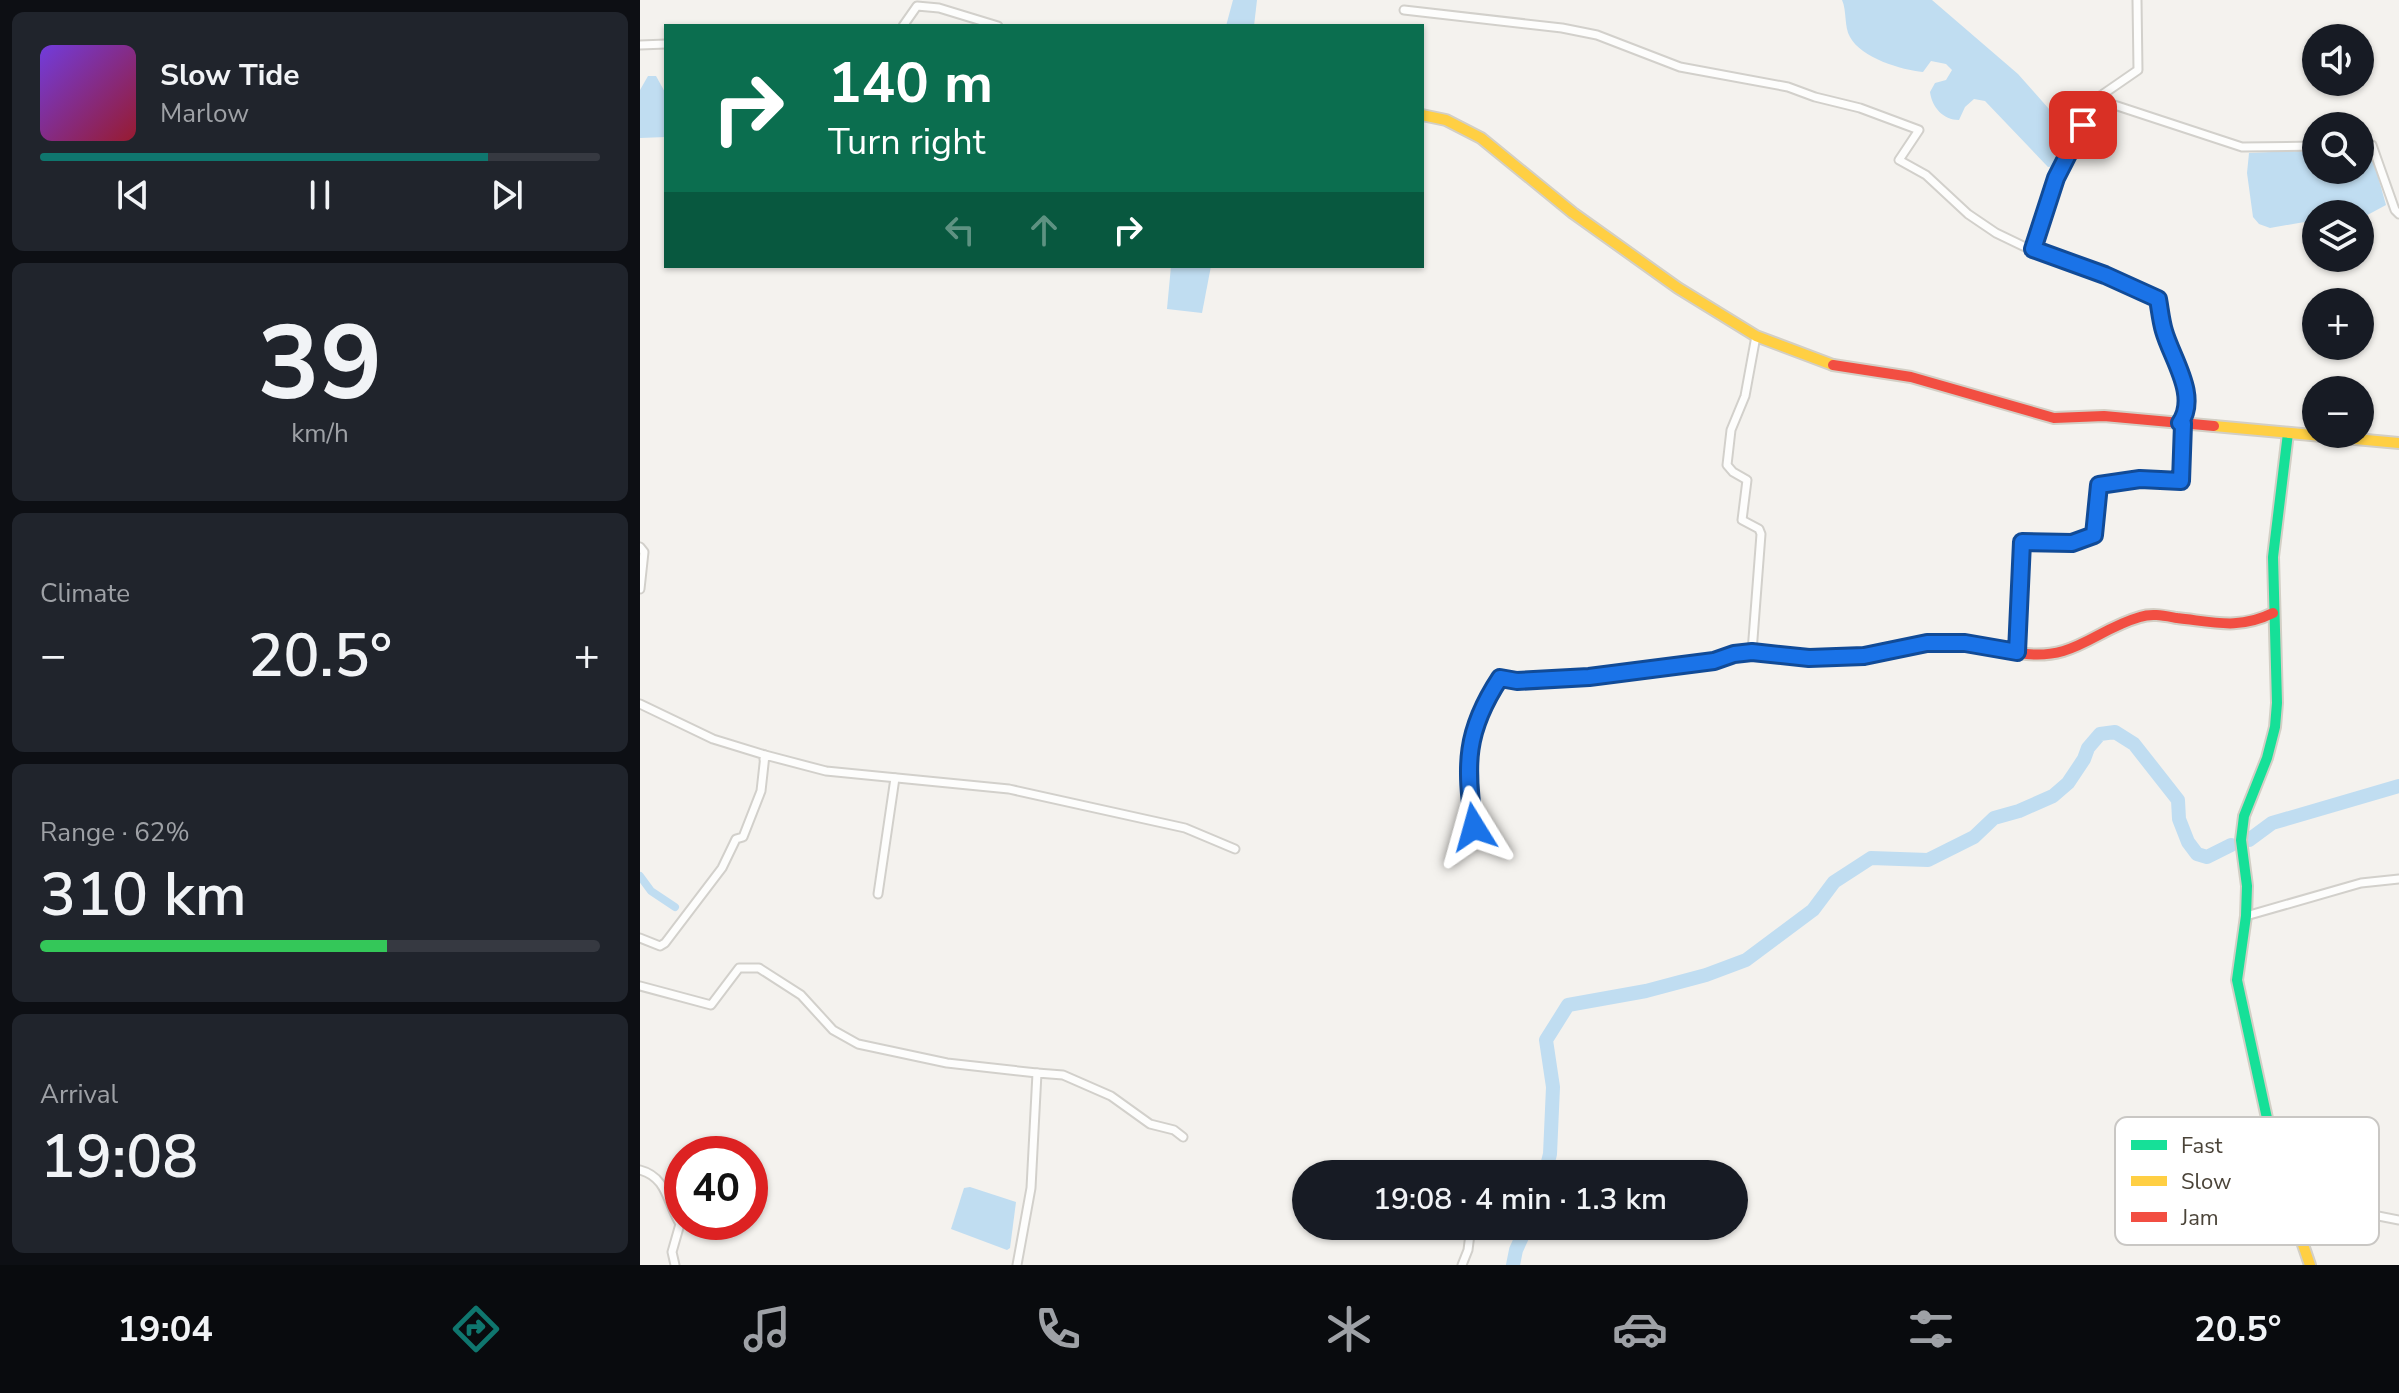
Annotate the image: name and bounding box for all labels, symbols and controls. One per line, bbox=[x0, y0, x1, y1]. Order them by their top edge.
map controls bbox=[2302, 24, 2374, 448]
button: sound bbox=[2302, 24, 2374, 96]
text: 140 m bbox=[828, 45, 993, 122]
text: Slow Tide bbox=[160, 55, 300, 96]
icon: right bbox=[696, 56, 800, 160]
pin bbox=[2049, 91, 2117, 159]
text: Marlow bbox=[160, 96, 249, 131]
icon: arrive bbox=[2061, 103, 2105, 147]
button: search bbox=[2302, 112, 2374, 184]
text: Turn right bbox=[828, 118, 985, 167]
icon: previous bbox=[111, 173, 155, 217]
icon: pause bbox=[298, 173, 342, 217]
icon: next bbox=[485, 173, 529, 217]
button: layers bbox=[2302, 200, 2374, 272]
icon: left bbox=[938, 208, 982, 252]
icon: ahead bbox=[1022, 208, 1066, 252]
icon: right bbox=[1106, 208, 1150, 252]
button: + bbox=[2302, 288, 2374, 360]
text: 39 bbox=[258, 293, 382, 435]
button: − bbox=[2302, 376, 2374, 448]
text: km/h bbox=[291, 416, 349, 451]
text: Climate bbox=[40, 576, 130, 611]
text: 20.5° bbox=[248, 615, 392, 697]
text: − bbox=[40, 626, 66, 686]
text: + bbox=[574, 626, 600, 686]
position arrow bbox=[1432, 785, 1516, 869]
text: Range · 62% bbox=[40, 815, 190, 850]
text: 310 km bbox=[40, 854, 247, 936]
text: Arrival bbox=[40, 1077, 118, 1112]
text: 19:08 bbox=[40, 1116, 198, 1198]
legend bbox=[2115, 1117, 2379, 1245]
text: Fast bbox=[2181, 1131, 2223, 1161]
speed limit sign: 40 bbox=[664, 1136, 768, 1240]
text: Slow bbox=[2181, 1167, 2232, 1197]
text: 19:08 · 4 min · 1.3 km bbox=[1373, 1179, 1667, 1220]
text: Jam bbox=[2180, 1203, 2219, 1233]
icon: directions bbox=[448, 1301, 504, 1357]
icon: music bbox=[739, 1301, 795, 1357]
icon: phone bbox=[1030, 1301, 1086, 1357]
icon: climate bbox=[1321, 1301, 1377, 1357]
icon: car bbox=[1612, 1301, 1668, 1357]
icon: filters bbox=[1903, 1301, 1959, 1357]
text: 19:04 bbox=[118, 1305, 213, 1354]
text: 20.5° bbox=[2194, 1305, 2281, 1354]

